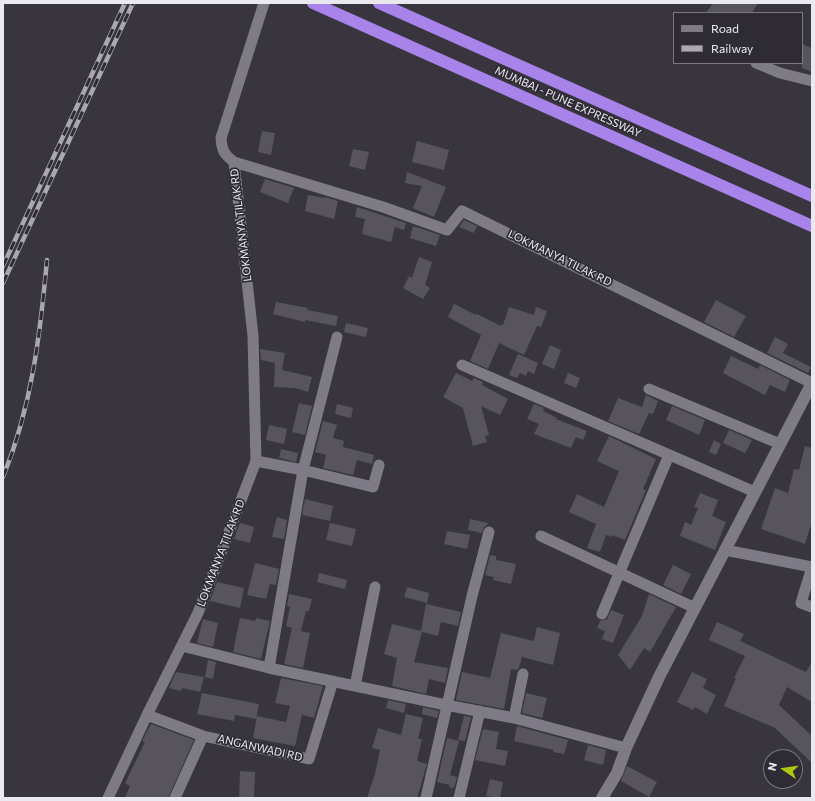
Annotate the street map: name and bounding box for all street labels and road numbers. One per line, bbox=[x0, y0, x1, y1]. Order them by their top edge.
street label: MUMBAI - PUNE EXPRESSWAY bbox=[493, 64, 643, 140]
street label: LOKMANYA TILAK RD bbox=[228, 168, 254, 282]
street label: LOKMANYA TILAK RD bbox=[506, 227, 614, 289]
street label: LOKMANYA TILAK RD bbox=[194, 498, 248, 608]
street label: ANGANWADI RD bbox=[216, 732, 304, 764]

